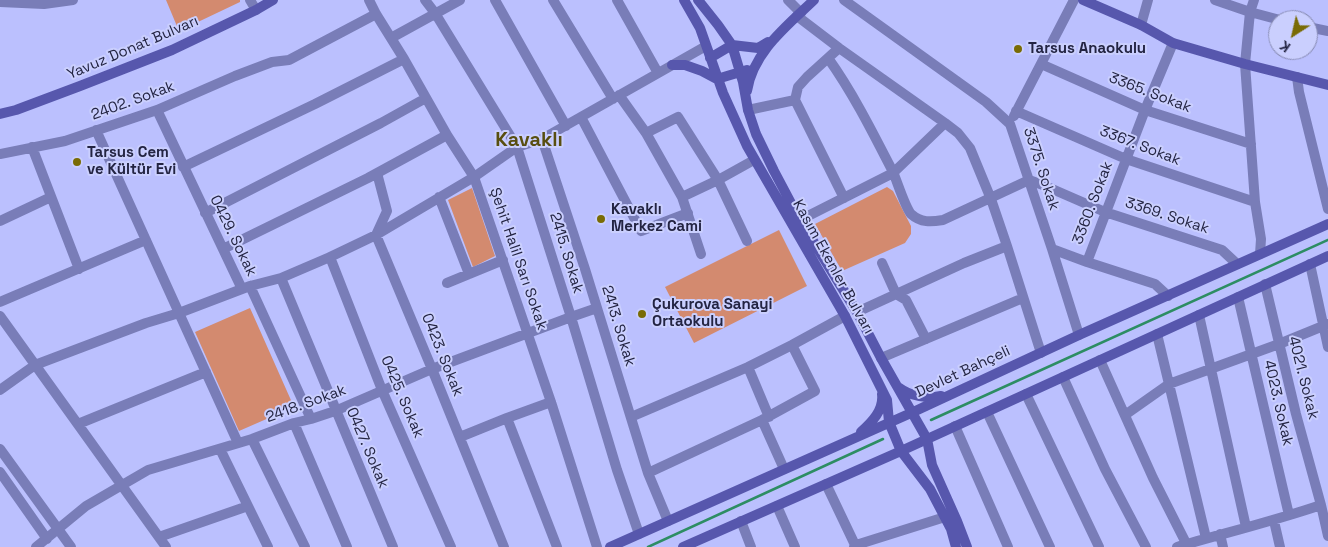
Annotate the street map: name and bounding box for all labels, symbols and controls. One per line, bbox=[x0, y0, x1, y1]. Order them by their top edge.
north arrow bbox=[1268, 10, 1318, 60]
street label: Yavuz Donat Bulvarı bbox=[65, 12, 201, 84]
text: K bbox=[1276, 37, 1294, 56]
place label: Tarsus Anaokulu bbox=[1028, 40, 1146, 58]
marker: Tarsus Anaokulu bbox=[1012, 43, 1024, 55]
street label: 3365. Sokak bbox=[1106, 69, 1194, 117]
street label: 2402. Sokak bbox=[89, 78, 177, 124]
street label: 3367. Sokak bbox=[1097, 122, 1183, 170]
street label: 3375. Sokak bbox=[1019, 125, 1063, 213]
district label: Kavaklı bbox=[495, 129, 563, 153]
place label: Tarsus Cem ve Kültür Evi bbox=[87, 144, 176, 179]
marker: Tarsus Cem ve Kültür Evi bbox=[71, 156, 83, 168]
street label: 3360. Sokak bbox=[1069, 159, 1117, 247]
street label: Şehit Halil Sarı Sokak bbox=[485, 186, 551, 332]
street label: 0429. Sokak bbox=[206, 193, 260, 279]
street label: 3369. Sokak bbox=[1123, 194, 1211, 238]
street label: Kasım Ekenler Bulvarı bbox=[789, 197, 877, 337]
place label: Kavaklı Merkez Cami bbox=[611, 201, 702, 236]
street label: 2415. Sokak bbox=[545, 210, 587, 296]
marker: Kavaklı Merkez Cami bbox=[595, 213, 607, 225]
street label: 2413. Sokak bbox=[597, 283, 639, 369]
place label: Çukurova Sanayi Ortaokulu bbox=[652, 296, 772, 331]
marker: Çukurova Sanayi Ortaokulu bbox=[636, 308, 648, 320]
street label: 0423. Sokak bbox=[417, 311, 467, 399]
street label: 4021. Sokak bbox=[1284, 335, 1322, 421]
street label: Devlet Bahçeli bbox=[913, 342, 1013, 402]
street label: 0425. Sokak bbox=[377, 353, 427, 441]
street label: 4023. Sokak bbox=[1259, 358, 1297, 448]
street label: 2418. Sokak bbox=[263, 381, 349, 427]
street label: 0427. Sokak bbox=[342, 405, 392, 491]

